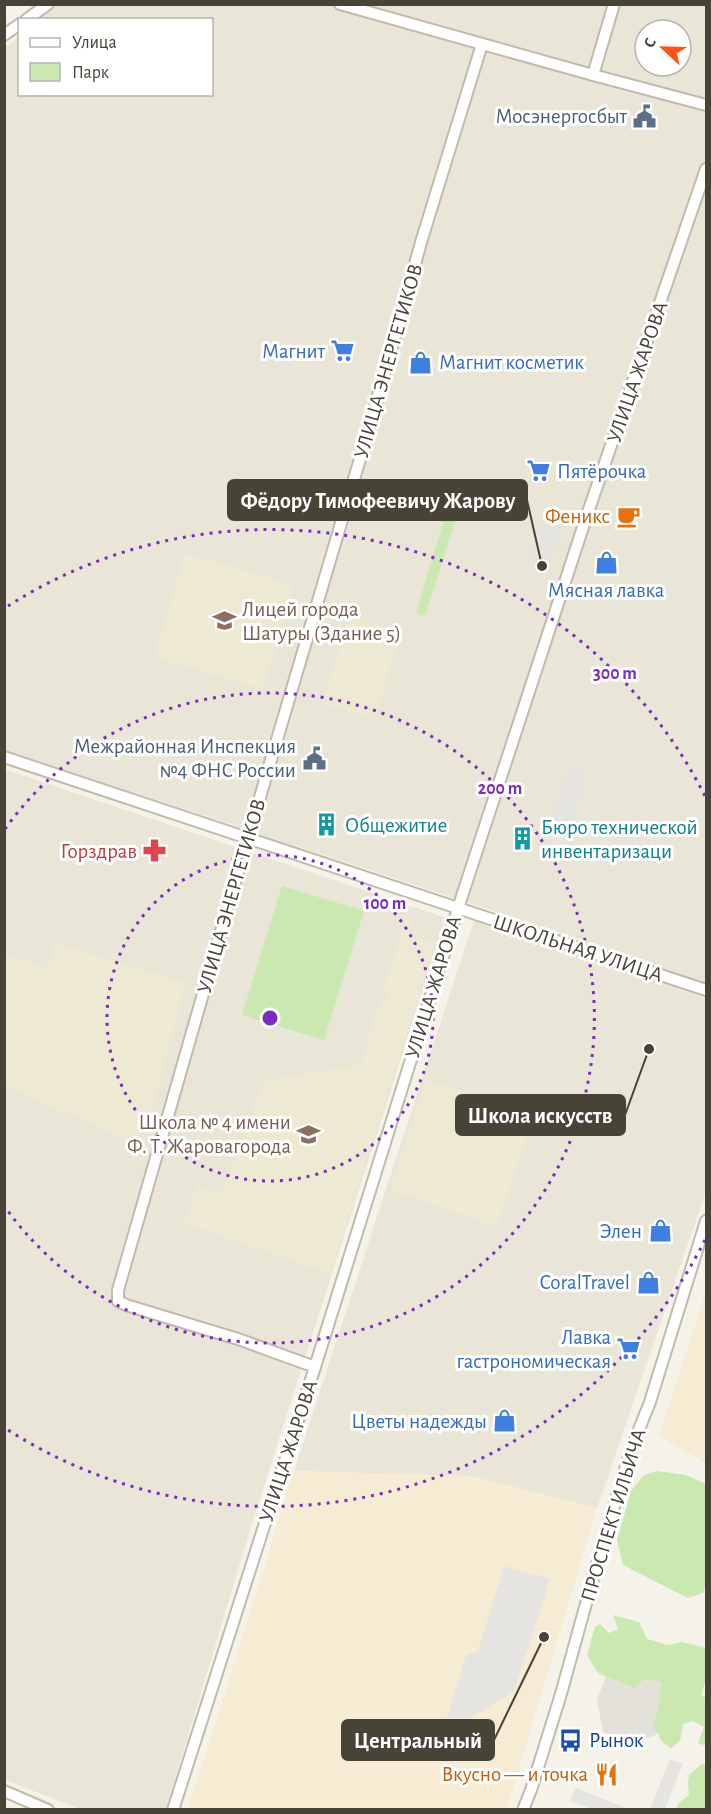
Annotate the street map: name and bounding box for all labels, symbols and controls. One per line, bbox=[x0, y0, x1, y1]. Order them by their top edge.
legend bbox=[18, 18, 213, 96]
north arrow bbox=[633, 18, 693, 78]
text: Улица bbox=[72, 34, 117, 52]
text: С bbox=[641, 36, 659, 50]
text: Парк bbox=[72, 64, 110, 82]
public building icon: Мосэнергосбыт bbox=[632, 103, 658, 129]
place label: Мосэнергосбыт bbox=[495, 106, 627, 127]
street label: УЛИЦА ЭНЕРГЕТИКОВ bbox=[351, 261, 426, 461]
street label: УЛИЦА ЖАРОВА bbox=[603, 299, 672, 446]
supermarket icon: Магнит bbox=[330, 338, 356, 364]
place label: Магнит bbox=[262, 341, 325, 362]
shop icon: Магнит косметик bbox=[408, 349, 434, 375]
place label: Магнит косметик bbox=[439, 352, 584, 373]
supermarket icon: Пятёрочка bbox=[526, 458, 552, 484]
place label: Пятёрочка bbox=[557, 461, 647, 482]
callout: Фёдору Тимофеевичу Жарову bbox=[228, 480, 527, 520]
text: Фёдору Тимофеевичу Жарову bbox=[240, 490, 516, 513]
cafe icon: Феникс bbox=[615, 503, 641, 529]
place label: Феникс bbox=[545, 506, 610, 527]
shop icon: Мясная лавка bbox=[593, 549, 619, 575]
place label: Мясная лавка bbox=[548, 580, 665, 601]
place label: Лицей города Шатуры (Здание 5) bbox=[242, 599, 401, 644]
school or university icon: Лицей города Шатуры (Здание 5) bbox=[211, 608, 237, 634]
text: 300 m bbox=[593, 665, 637, 683]
place label: Межрайонная Инспекция №4 ФНС России bbox=[74, 736, 296, 781]
public building icon: Межрайонная Инспекция №4 ФНС России bbox=[301, 745, 327, 771]
text: 200 m bbox=[478, 780, 522, 798]
street label: УЛИЦА ЭНЕРГЕТИКОВ bbox=[194, 796, 269, 996]
building icon: Общежитие bbox=[314, 812, 340, 838]
place label: Общежитие bbox=[345, 815, 447, 836]
place label: Бюро технической инвентаризаци bbox=[541, 817, 698, 862]
building icon: Бюро технической инвентаризаци bbox=[510, 826, 536, 852]
pharmacy icon: Горздрав bbox=[142, 838, 168, 864]
place label: Горздрав bbox=[60, 841, 137, 862]
text: 100 m bbox=[364, 895, 406, 913]
street label: ШКОЛЬНАЯ УЛИЦА bbox=[491, 911, 665, 986]
street label: УЛИЦА ЖАРОВА bbox=[402, 913, 465, 1061]
centre of rings bbox=[260, 1008, 280, 1028]
callout: Школа искусств bbox=[456, 1095, 625, 1135]
text: Школа искусств bbox=[468, 1105, 613, 1128]
place label: Школа № 4 имени Ф. Т. Жаровагорода bbox=[127, 1112, 291, 1157]
school or university icon: Школа № 4 имени Ф. Т. Жаровагорода bbox=[296, 1121, 322, 1147]
shop icon: Элен bbox=[647, 1218, 673, 1244]
place label: Элен bbox=[599, 1221, 642, 1242]
shop icon: CoralTravel bbox=[635, 1269, 661, 1295]
place label: CoralTravel bbox=[540, 1272, 630, 1293]
place label: Лавка гастрономическая bbox=[456, 1327, 611, 1372]
supermarket icon: Лавка гастрономическая bbox=[616, 1336, 642, 1362]
street label: УЛИЦА ЖАРОВА bbox=[256, 1377, 321, 1525]
shop icon: Цветы надежды bbox=[492, 1408, 518, 1434]
place label: Цветы надежды bbox=[351, 1411, 487, 1432]
street label: ПРОСПЕКТ ИЛЬИЧА bbox=[577, 1426, 650, 1604]
callout: Центральный bbox=[342, 1720, 494, 1760]
bus stop icon: Рынок bbox=[558, 1727, 584, 1753]
text: Центральный bbox=[354, 1730, 482, 1752]
place label: Рынок bbox=[589, 1730, 644, 1751]
restaurant icon: Вкусно — и точка bbox=[593, 1761, 619, 1787]
place label: Вкусно — и точка bbox=[441, 1764, 588, 1785]

